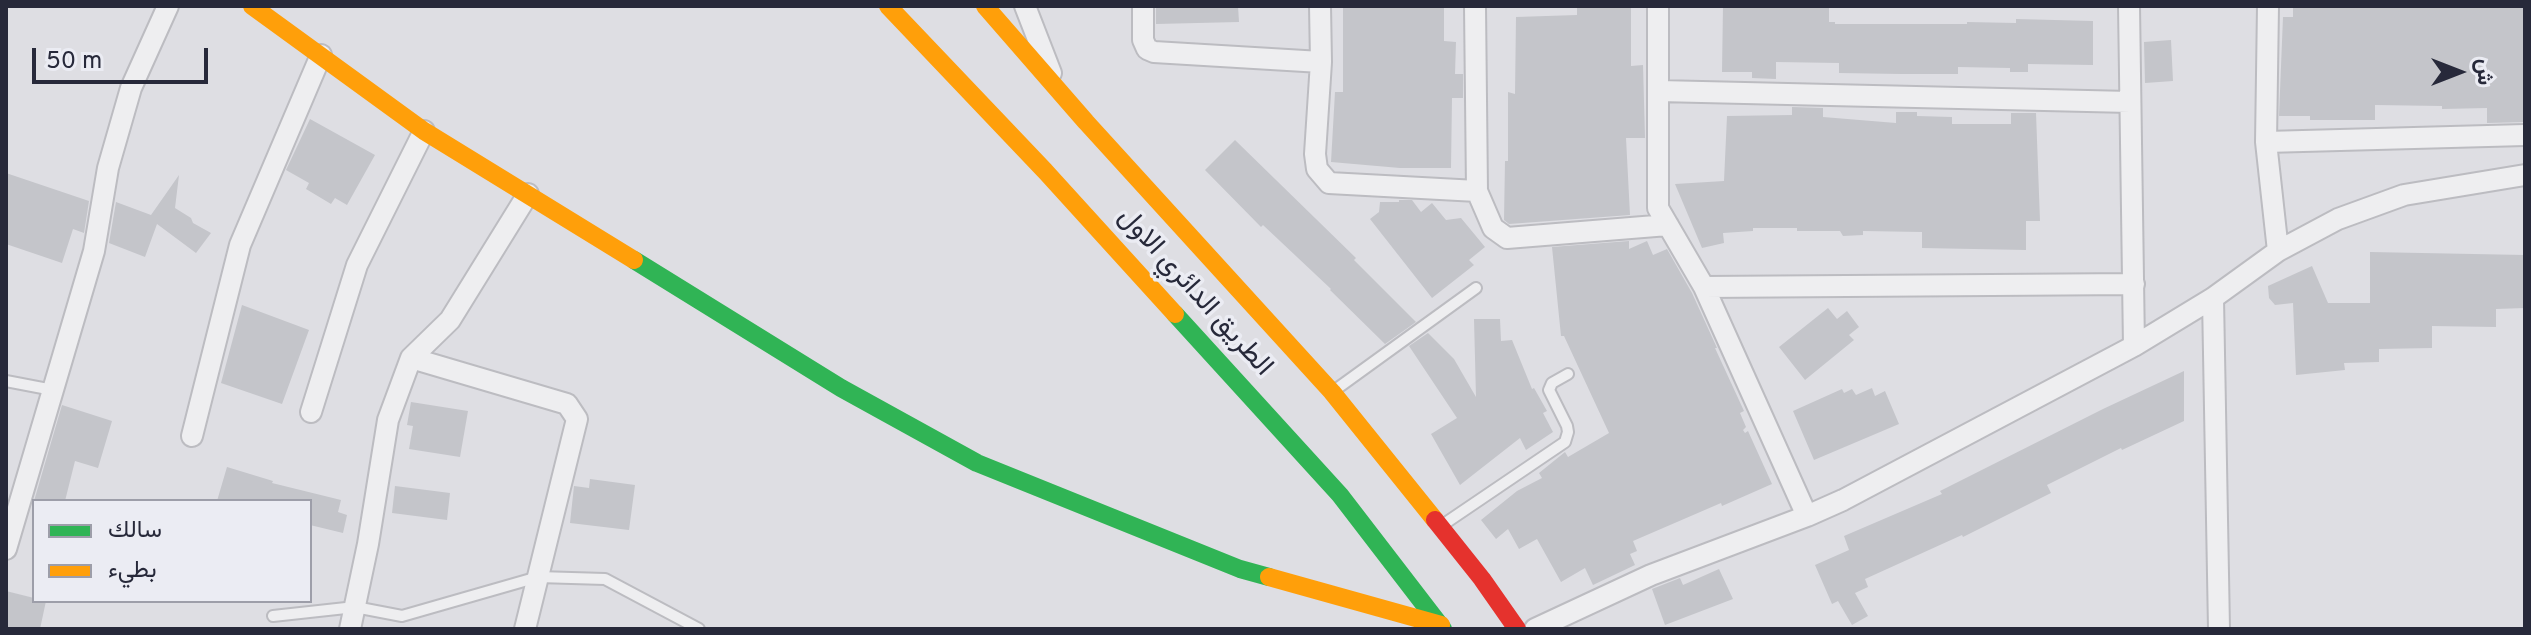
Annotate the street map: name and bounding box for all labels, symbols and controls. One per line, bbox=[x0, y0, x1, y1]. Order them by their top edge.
scale bar bbox=[36, 32, 212, 82]
north arrow bbox=[2419, 32, 2499, 112]
text: 50 m bbox=[46, 47, 102, 77]
text: ش bbox=[2470, 59, 2497, 85]
street label: الطريق الدائري الاول bbox=[1109, 202, 1279, 384]
legend bbox=[32, 499, 312, 603]
text: سالك bbox=[108, 516, 162, 546]
text: بطيء bbox=[108, 556, 157, 586]

